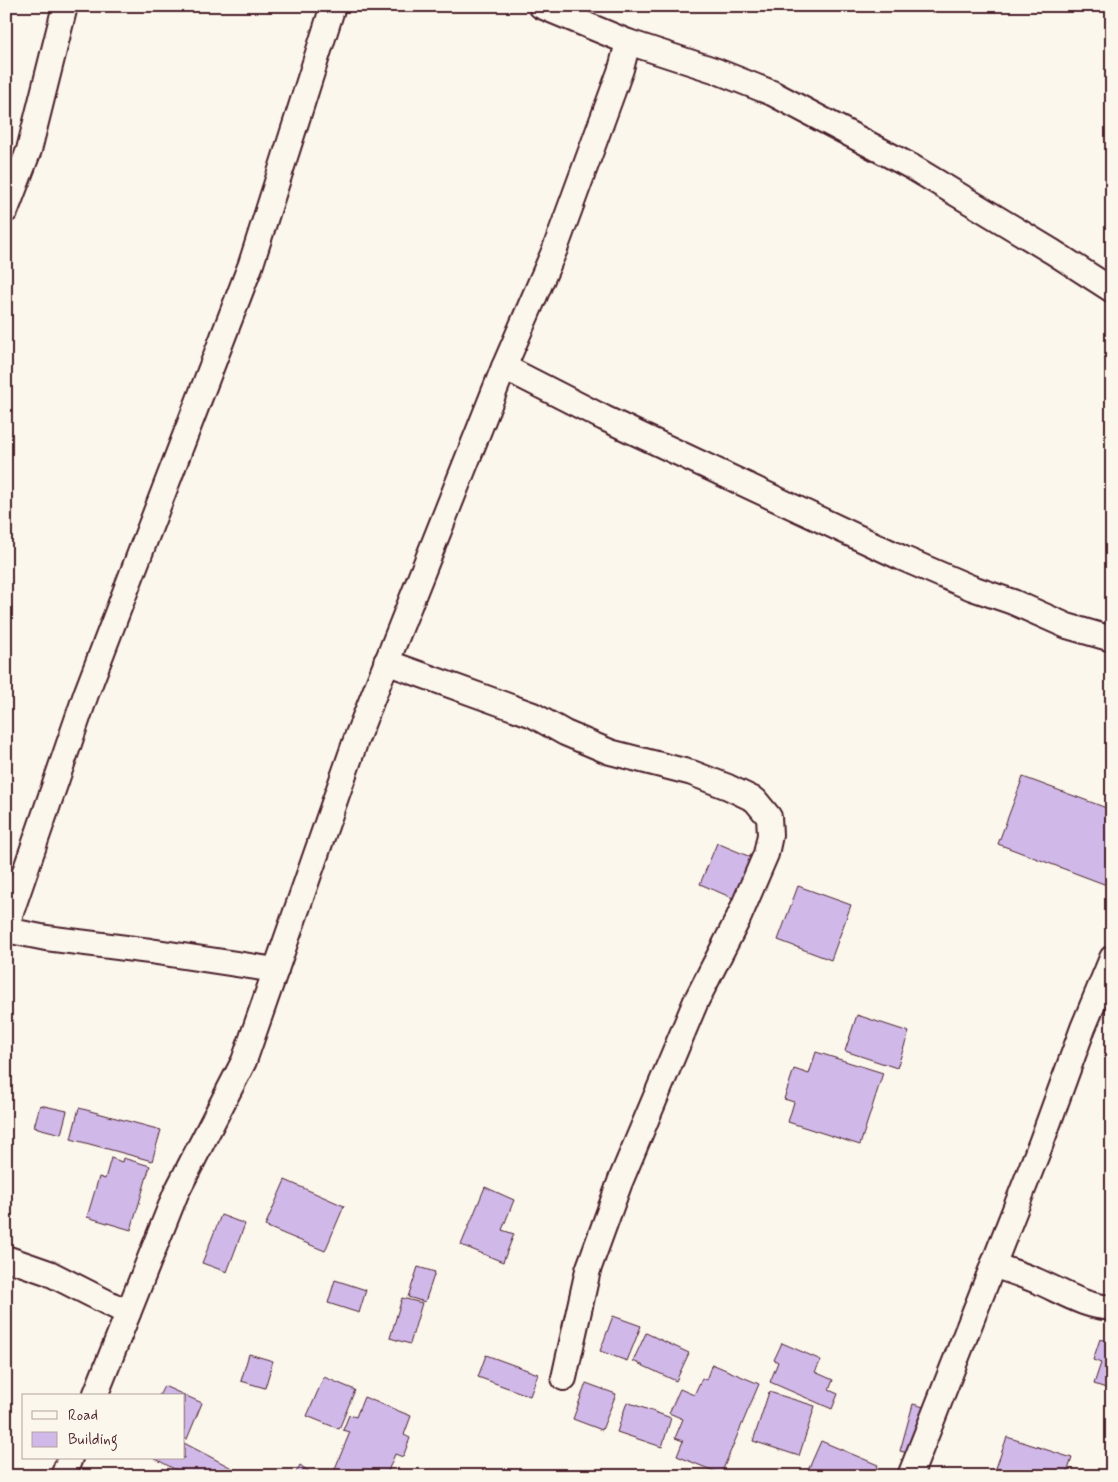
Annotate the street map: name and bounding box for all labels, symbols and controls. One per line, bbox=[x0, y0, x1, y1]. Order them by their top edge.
legend bbox=[22, 1394, 185, 1460]
text: Road bbox=[68, 1406, 98, 1426]
text: Building bbox=[68, 1430, 118, 1451]

